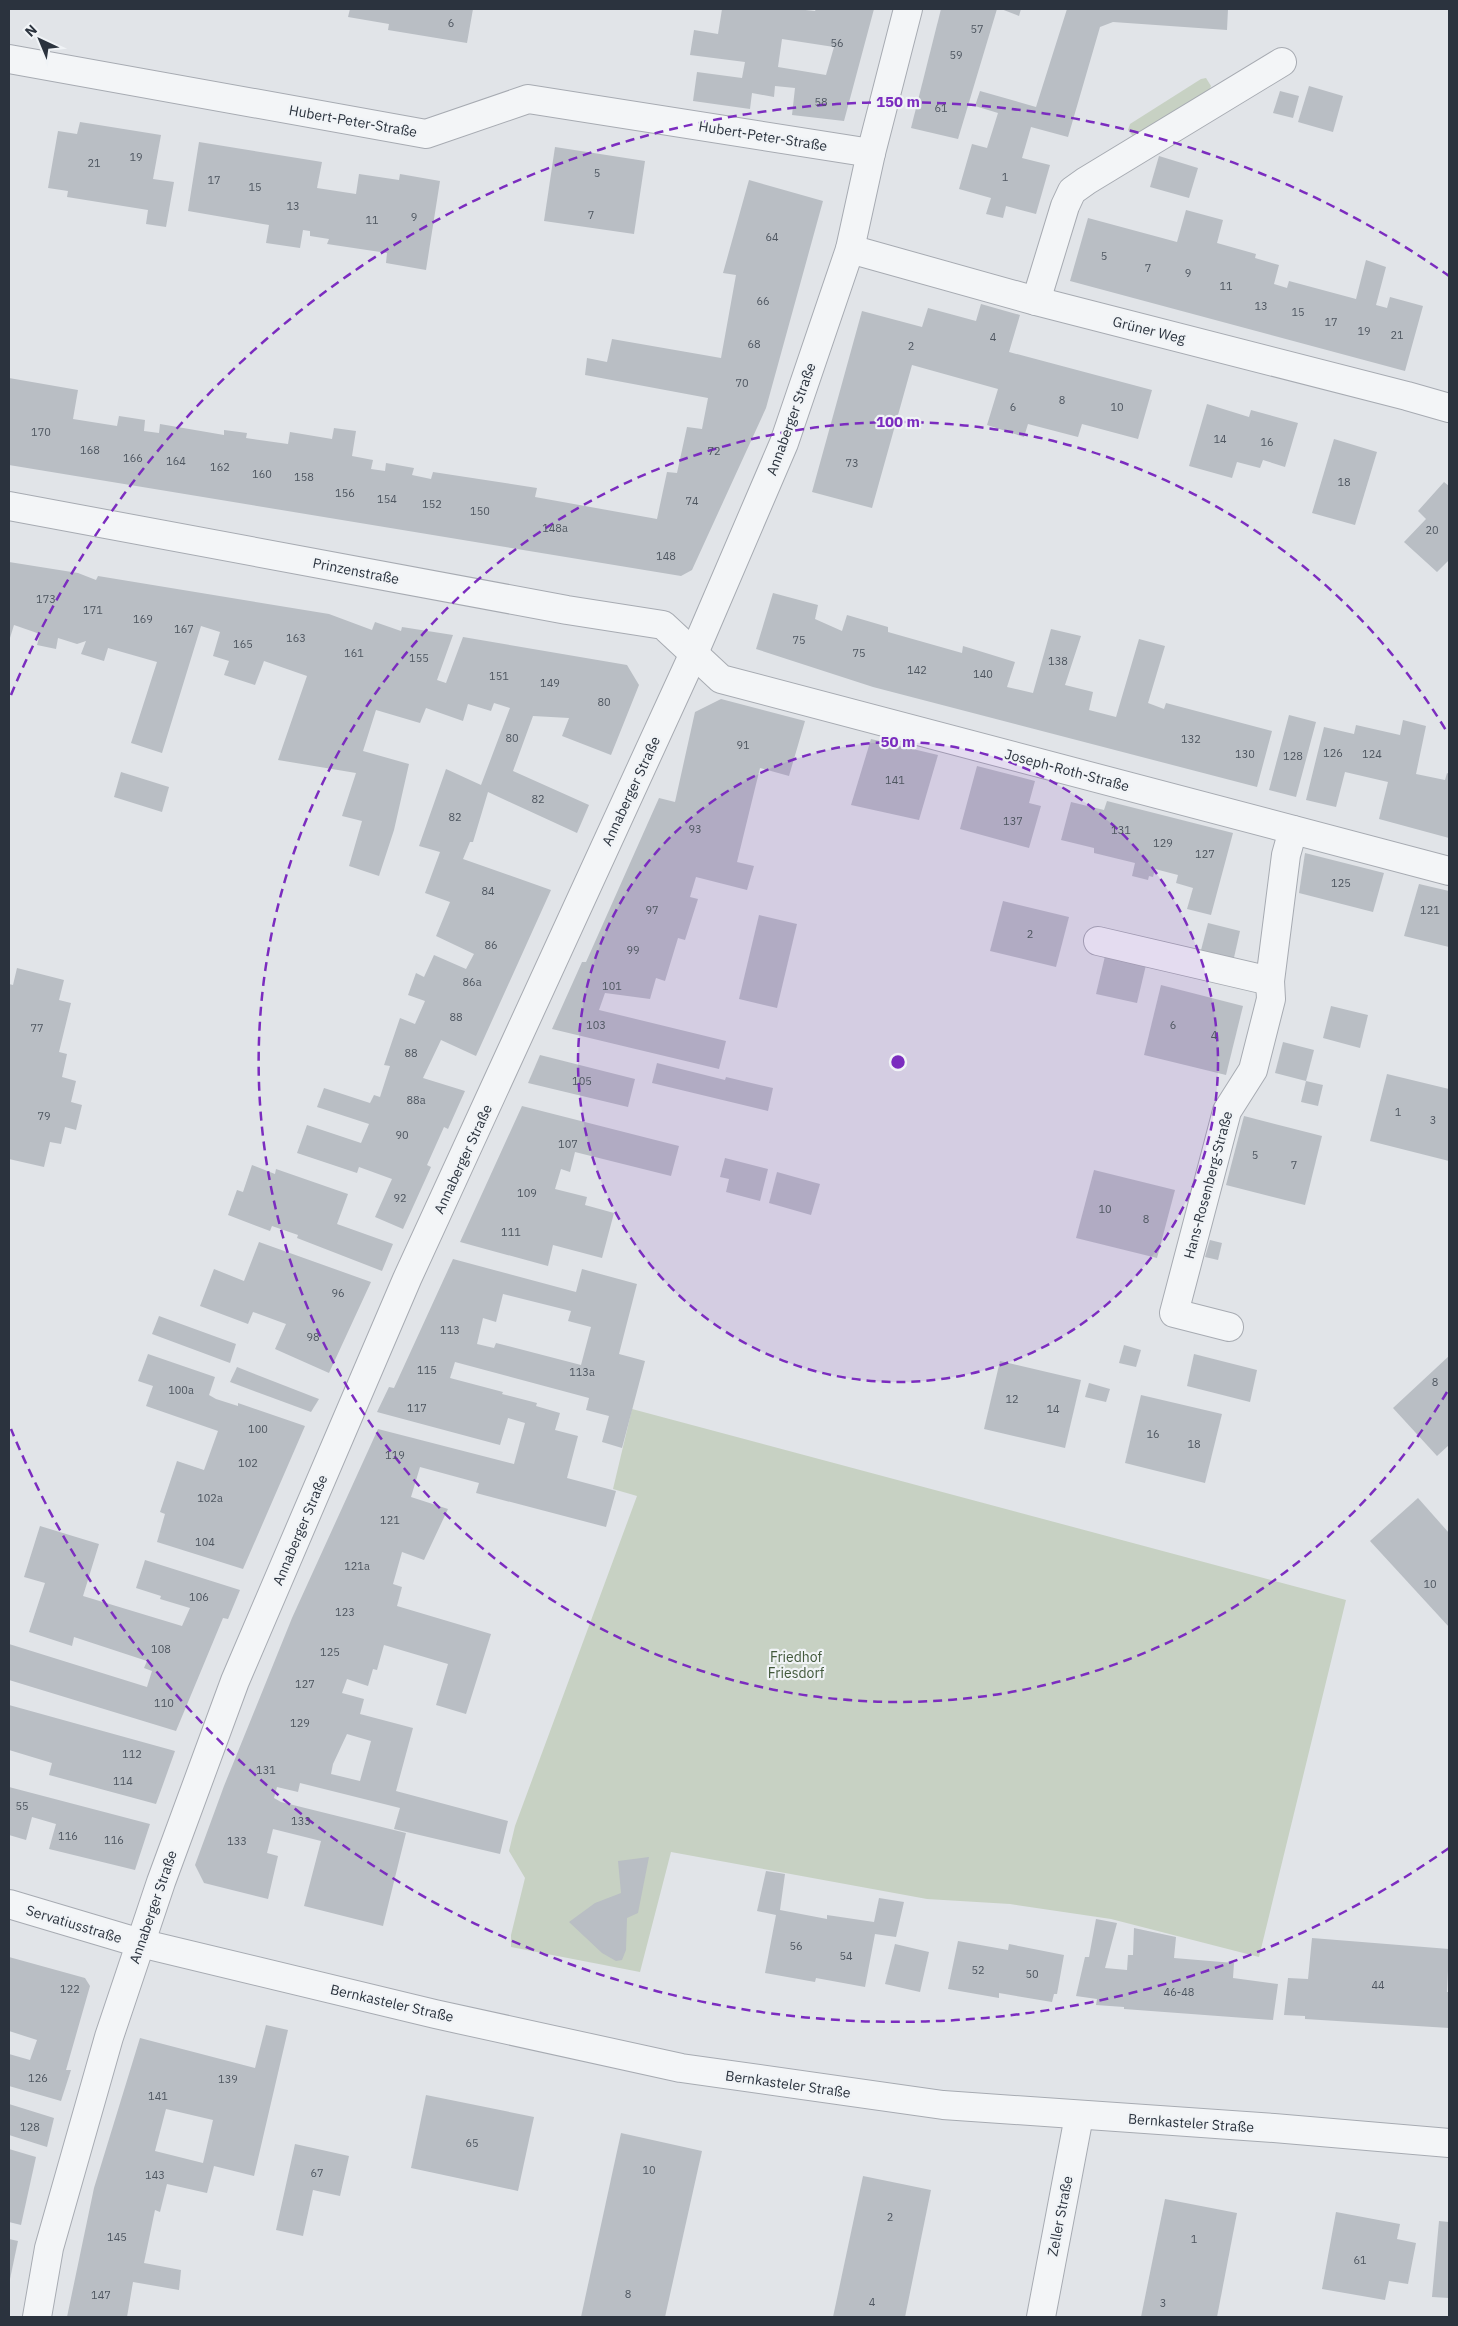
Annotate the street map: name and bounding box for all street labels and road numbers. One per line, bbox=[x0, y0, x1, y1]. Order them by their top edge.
street label: Hubert-Peter-Straße bbox=[287, 101, 419, 141]
street label: Hubert-Peter-Straße bbox=[697, 117, 829, 155]
street label: Grüner Weg bbox=[1111, 312, 1188, 348]
street label: Annaberger Straße bbox=[762, 360, 820, 478]
street label: Prinzenstraße bbox=[311, 554, 401, 588]
street label: Annaberger Straße bbox=[598, 733, 664, 849]
street label: Joseph-Roth-Straße bbox=[1003, 745, 1132, 795]
street label: Annaberger Straße bbox=[430, 1101, 496, 1217]
street label: Hans-Rosenberg-Straße bbox=[1180, 1109, 1236, 1261]
street label: Annaberger Straße bbox=[269, 1472, 332, 1588]
street label: Annaberger Straße bbox=[125, 1848, 181, 1966]
street label: Servatiusstraße bbox=[24, 1901, 124, 1947]
street label: Bernkasteler Straße bbox=[329, 1980, 456, 2026]
street label: Bernkasteler Straße bbox=[724, 2066, 852, 2102]
street label: Bernkasteler Straße bbox=[1127, 2110, 1255, 2136]
street label: Zeller Straße bbox=[1043, 2174, 1077, 2258]

